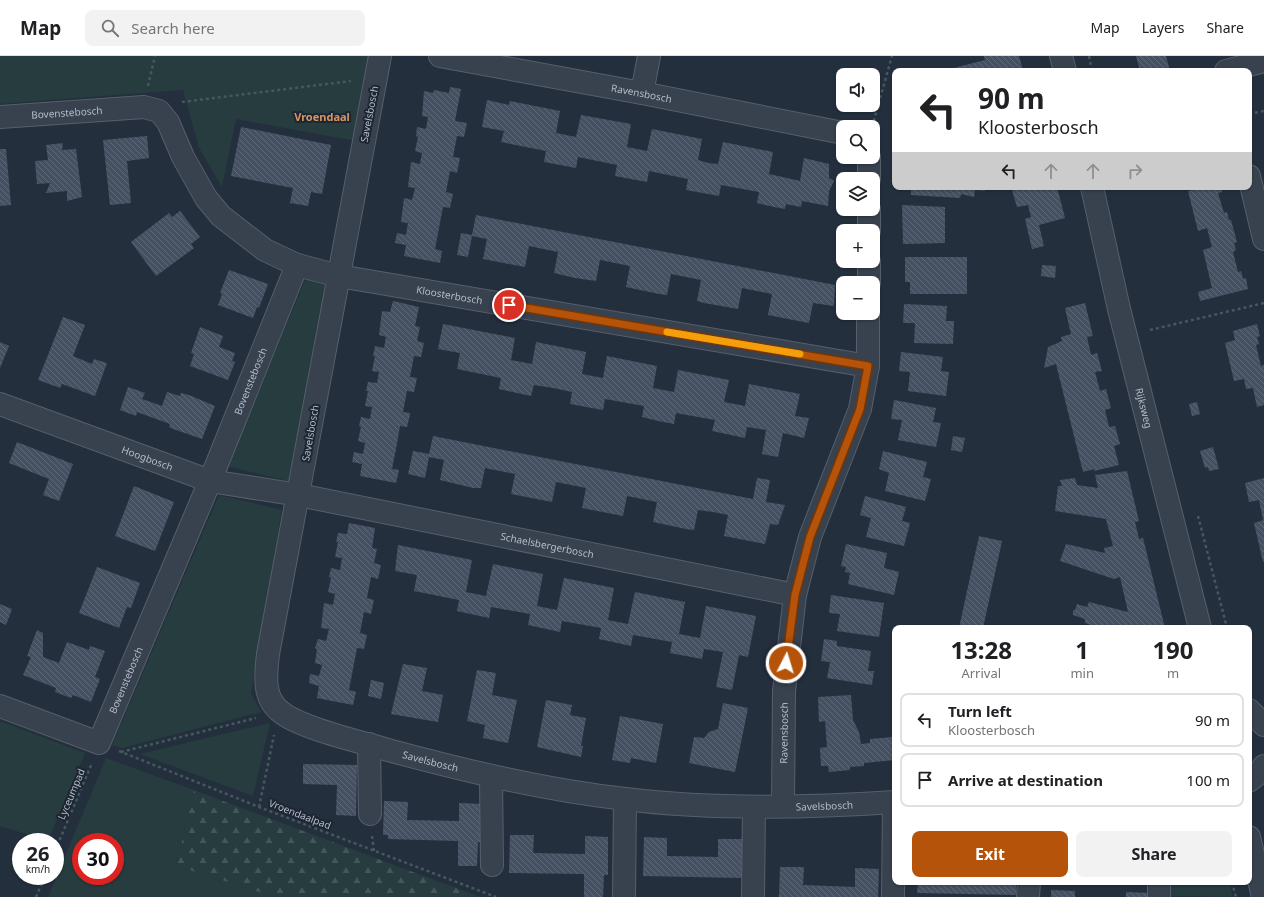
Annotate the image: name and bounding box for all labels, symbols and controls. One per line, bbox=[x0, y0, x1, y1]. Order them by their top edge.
search box bbox=[85, 10, 365, 46]
text: Map bbox=[20, 15, 61, 41]
icon: search bbox=[99, 17, 121, 39]
text: Search here bbox=[131, 18, 215, 38]
text: Map bbox=[1091, 18, 1120, 37]
text: Layers bbox=[1142, 18, 1184, 37]
text: Share bbox=[1206, 18, 1244, 37]
map controls bbox=[836, 68, 880, 320]
button: sound bbox=[836, 68, 880, 112]
text: 90 m bbox=[978, 79, 1045, 117]
street label: Ravensbosch bbox=[610, 81, 673, 106]
icon: left bbox=[912, 84, 964, 136]
street label: Savelsbosch bbox=[357, 85, 381, 143]
street label: Bovenstebosch bbox=[31, 103, 103, 122]
district label: Vroendaal bbox=[294, 109, 350, 124]
text: Kloosterbosch bbox=[978, 115, 1099, 139]
button: search bbox=[836, 120, 880, 164]
icon: left bbox=[998, 160, 1020, 182]
icon: ahead bbox=[1040, 160, 1062, 182]
icon: ahead bbox=[1082, 160, 1104, 182]
icon: right bbox=[1124, 160, 1146, 182]
button: layers bbox=[836, 172, 880, 216]
button: + bbox=[836, 224, 880, 268]
button: − bbox=[836, 276, 880, 320]
street label: Kloosterbosch bbox=[415, 282, 484, 307]
pin bbox=[492, 288, 526, 322]
icon: arrive bbox=[498, 294, 520, 316]
street label: Bovenstebosch bbox=[230, 345, 270, 417]
street label: Rijksweg bbox=[1132, 386, 1156, 430]
street label: Savelsbosch bbox=[298, 404, 322, 462]
street label: Hoogbosch bbox=[120, 442, 175, 474]
street label: Schaelsbergerbosch bbox=[499, 529, 595, 561]
text: 13:28 bbox=[950, 633, 1012, 666]
text: 1 bbox=[1075, 633, 1089, 666]
text: 190 bbox=[1152, 633, 1194, 666]
position arrow bbox=[765, 642, 807, 684]
street label: Bovenstebosch bbox=[105, 645, 146, 716]
text: Arrival bbox=[961, 664, 1001, 682]
text: min bbox=[1070, 664, 1094, 682]
text: m bbox=[1167, 664, 1179, 682]
text: Turn left bbox=[948, 701, 1012, 721]
street label: Ravensbosch bbox=[776, 702, 791, 764]
icon: left bbox=[914, 709, 936, 731]
text: 90 m bbox=[1195, 710, 1230, 730]
text: Kloosterbosch bbox=[948, 721, 1035, 739]
street label: Savelsbosch bbox=[401, 747, 460, 775]
street label: Lyceumpad bbox=[54, 766, 88, 822]
icon: arrive bbox=[914, 769, 936, 791]
text: Arrive at destination bbox=[948, 770, 1103, 790]
text: 100 m bbox=[1186, 770, 1230, 790]
street label: Vroendaalpad bbox=[267, 796, 333, 832]
street label: Savelsbosch bbox=[796, 797, 853, 814]
button: Exit bbox=[912, 831, 1068, 877]
button: Share bbox=[1076, 831, 1232, 877]
speed limit sign: 30 bbox=[72, 833, 124, 885]
text: 26 bbox=[27, 840, 49, 867]
text: km/h bbox=[26, 862, 50, 876]

